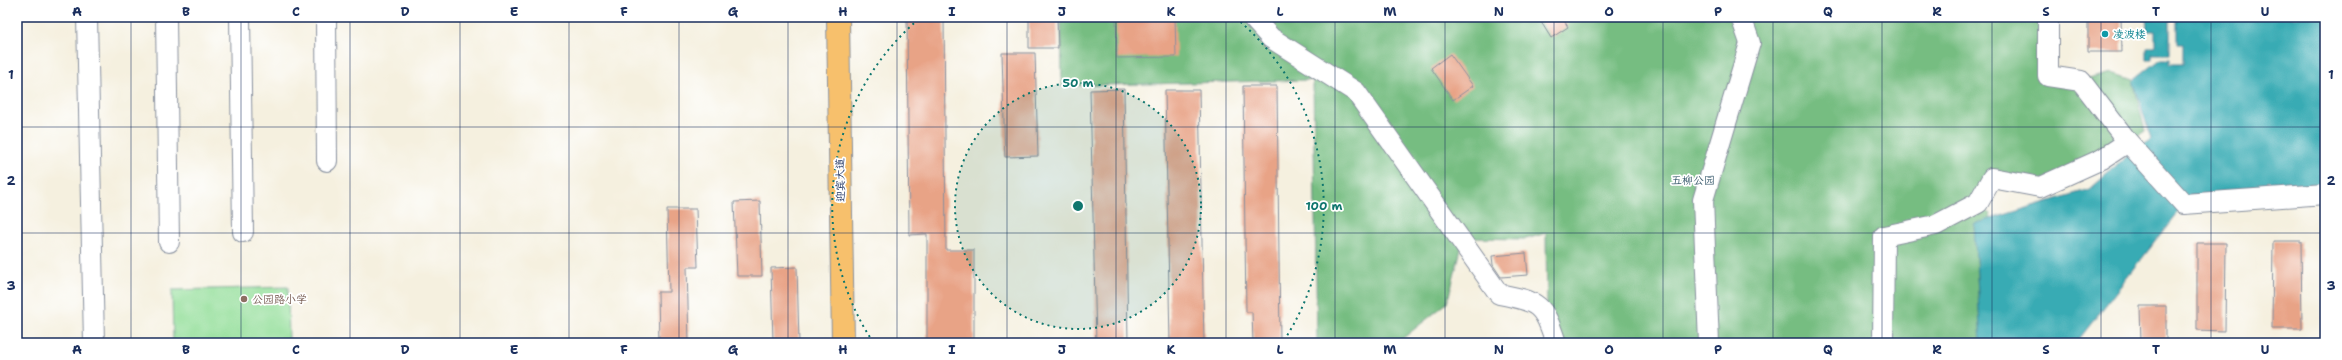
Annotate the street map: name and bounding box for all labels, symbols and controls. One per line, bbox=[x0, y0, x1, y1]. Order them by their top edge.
text: A bbox=[72, 3, 82, 20]
text: B bbox=[182, 3, 190, 20]
text: C bbox=[292, 3, 300, 20]
text: D bbox=[400, 3, 410, 20]
text: E bbox=[510, 3, 519, 20]
text: F bbox=[620, 3, 628, 20]
text: G bbox=[728, 3, 739, 20]
text: H bbox=[838, 3, 848, 20]
text: I bbox=[948, 3, 956, 20]
text: J bbox=[1058, 3, 1066, 20]
text: K bbox=[1167, 3, 1176, 20]
text: L bbox=[1276, 3, 1284, 20]
text: M bbox=[1383, 3, 1397, 20]
text: N bbox=[1494, 3, 1504, 20]
text: O bbox=[1604, 3, 1614, 20]
text: P bbox=[1714, 3, 1722, 20]
text: Q bbox=[1823, 3, 1833, 20]
text: R bbox=[1932, 3, 1942, 20]
text: S bbox=[2042, 3, 2050, 20]
text: T bbox=[2152, 3, 2160, 20]
text: U bbox=[2261, 3, 2270, 20]
place label: 凌波楼 bbox=[2113, 27, 2146, 42]
marker: 凌波楼 bbox=[2100, 29, 2110, 39]
text: 1 bbox=[8, 66, 14, 83]
text: 1 bbox=[2328, 66, 2334, 83]
text: 50 m bbox=[1063, 75, 1094, 91]
street label: 迎宾大道 bbox=[833, 158, 848, 202]
text: 2 bbox=[6, 172, 16, 189]
text: 2 bbox=[2326, 172, 2336, 189]
park label: 五柳公园 bbox=[1671, 173, 1715, 188]
text: 100 m bbox=[1306, 198, 1343, 214]
centre of rings bbox=[1071, 199, 1085, 213]
text: 3 bbox=[6, 277, 16, 294]
text: 3 bbox=[2326, 277, 2336, 294]
place label: 公园路小学 bbox=[252, 292, 307, 307]
marker: 公园路小学 bbox=[239, 294, 249, 304]
text: A bbox=[72, 341, 82, 358]
text: B bbox=[182, 341, 190, 358]
text: C bbox=[292, 341, 300, 358]
text: D bbox=[400, 341, 410, 358]
text: E bbox=[510, 341, 519, 358]
text: F bbox=[620, 341, 628, 358]
text: G bbox=[728, 341, 739, 358]
text: H bbox=[838, 341, 848, 358]
text: I bbox=[948, 341, 956, 358]
text: J bbox=[1058, 341, 1066, 358]
text: K bbox=[1167, 341, 1176, 358]
text: L bbox=[1276, 341, 1284, 358]
text: M bbox=[1383, 341, 1397, 358]
text: N bbox=[1494, 341, 1504, 358]
text: O bbox=[1604, 341, 1614, 358]
text: P bbox=[1714, 341, 1722, 358]
text: Q bbox=[1823, 341, 1833, 358]
text: R bbox=[1932, 341, 1942, 358]
text: S bbox=[2042, 341, 2050, 358]
text: T bbox=[2152, 341, 2160, 358]
text: U bbox=[2261, 341, 2270, 358]

